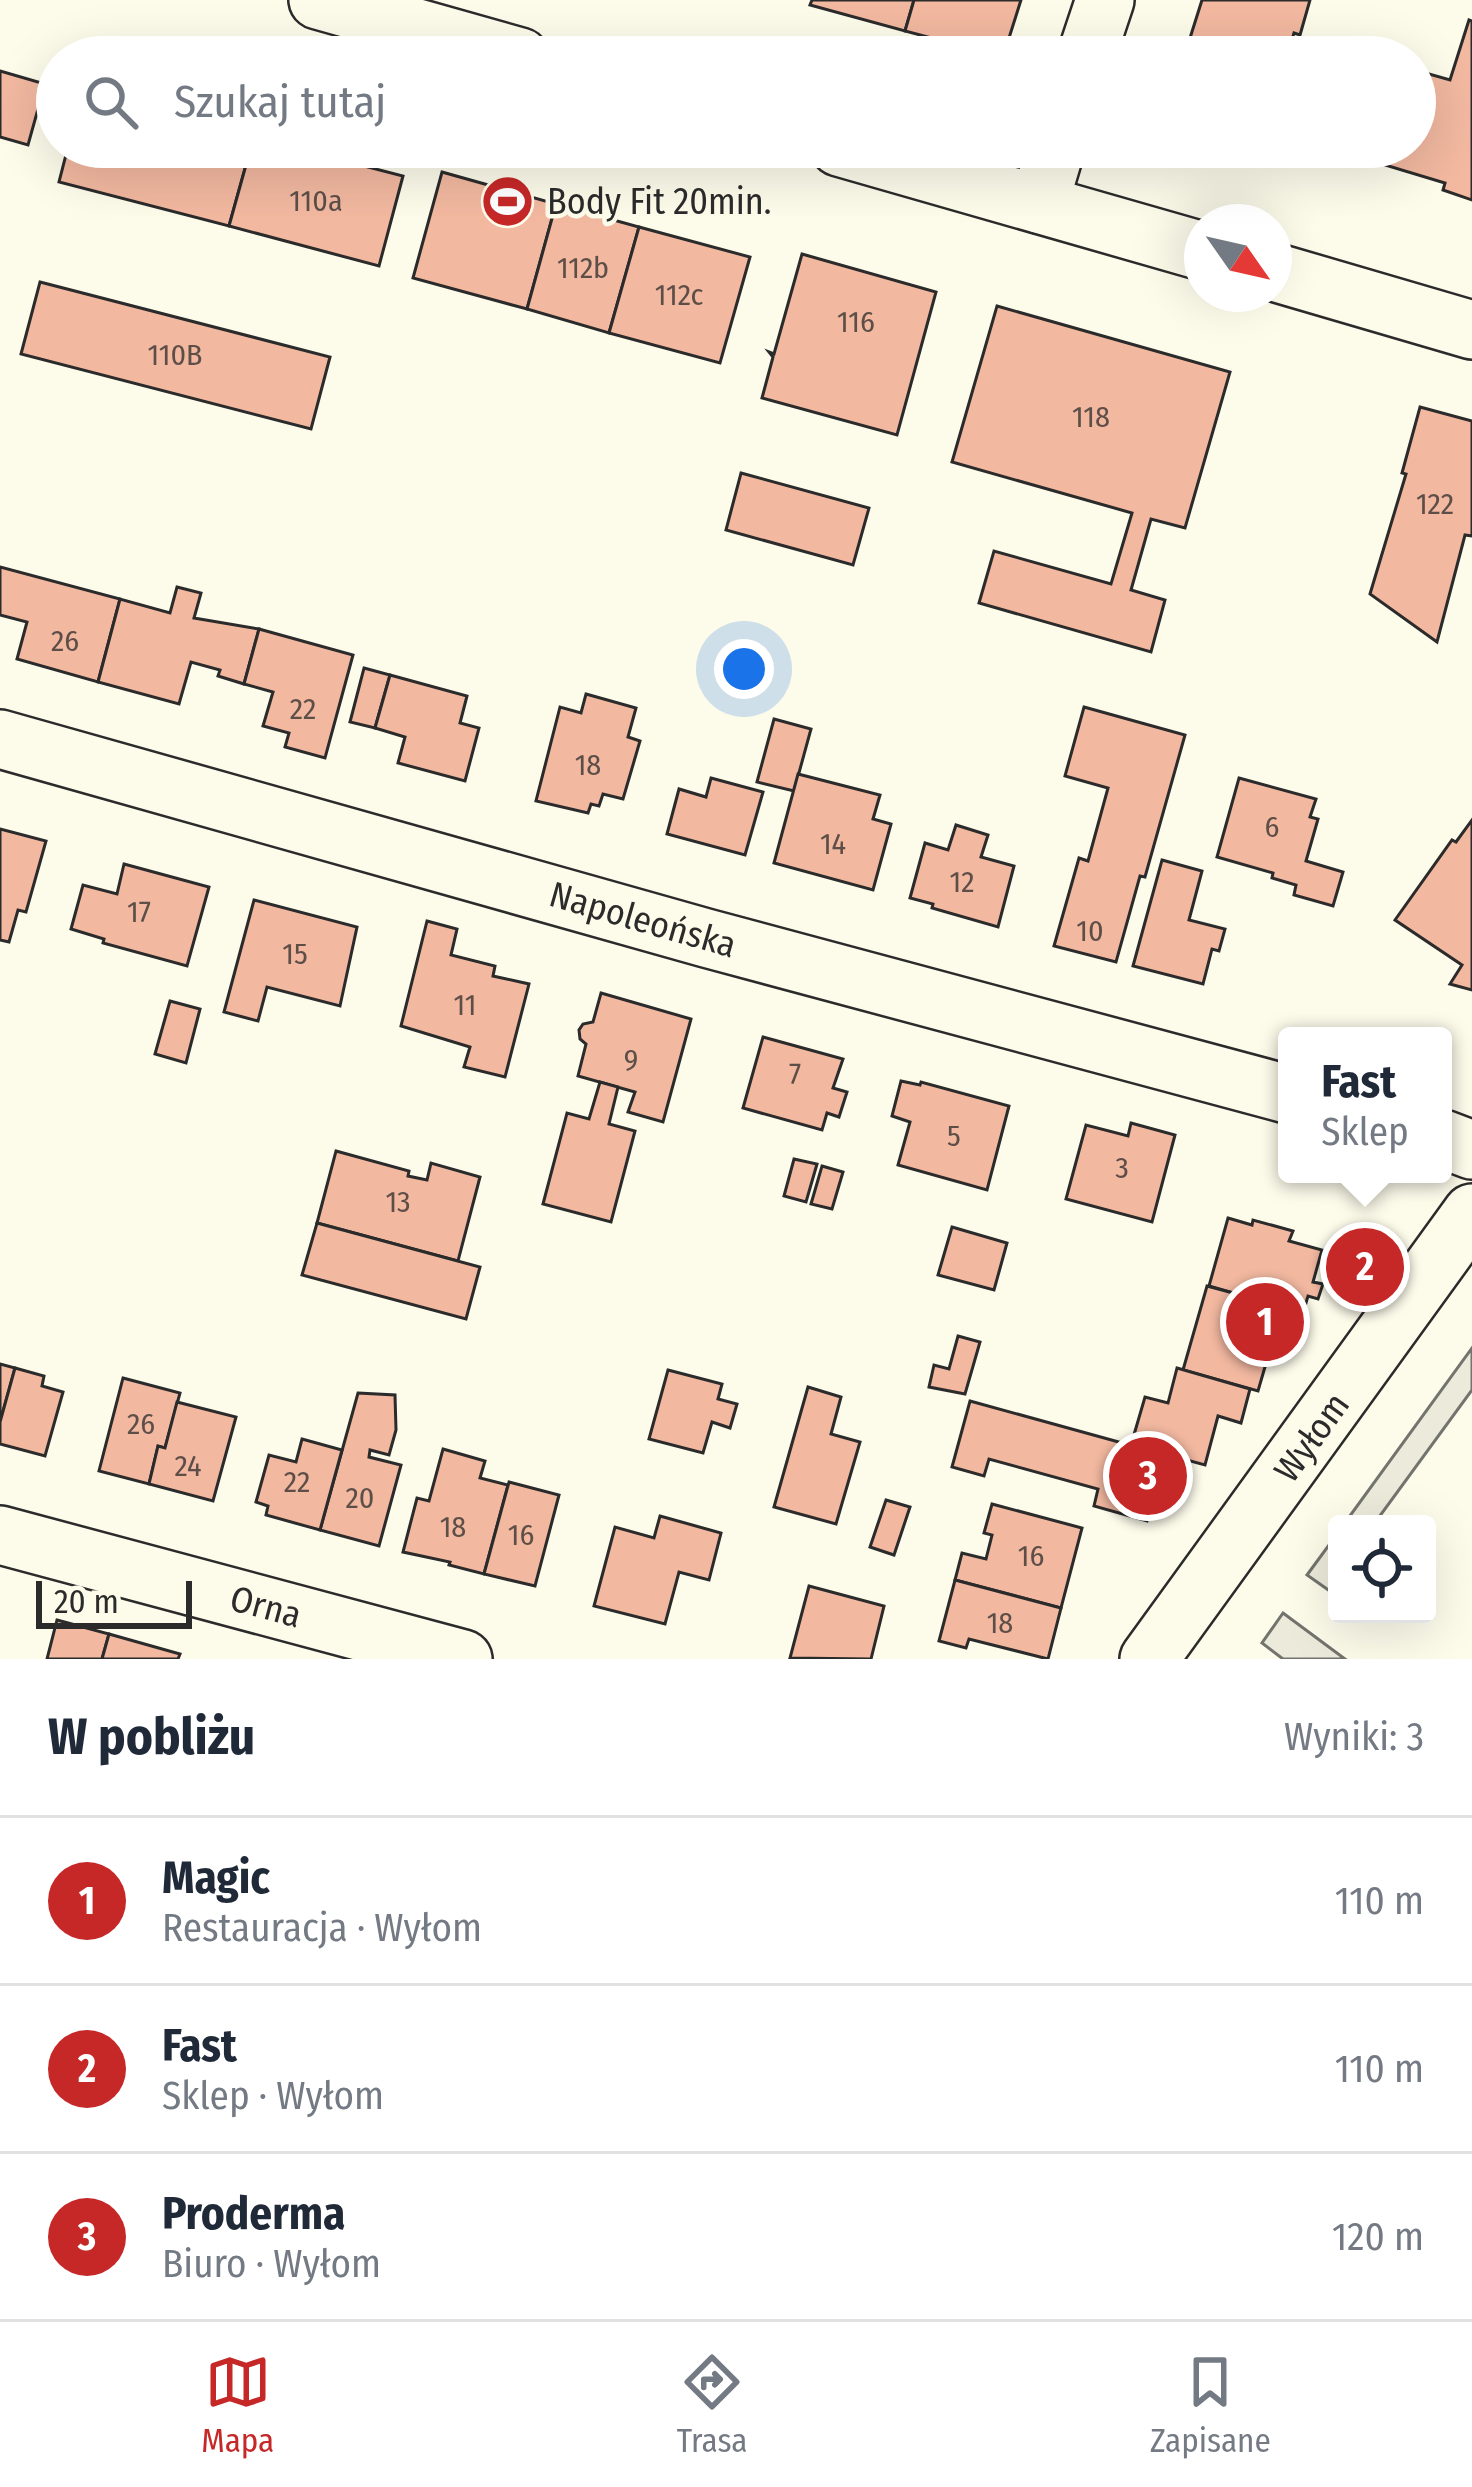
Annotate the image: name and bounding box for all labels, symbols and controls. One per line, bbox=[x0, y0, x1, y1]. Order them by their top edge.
search box bbox=[36, 36, 1436, 168]
icon: search bbox=[78, 69, 144, 135]
text: Szukaj tutaj bbox=[174, 75, 386, 129]
sports icon: Body Fit 20min. bbox=[480, 173, 536, 229]
place label: Body Fit 20min. bbox=[547, 180, 771, 224]
house number: 110a bbox=[289, 183, 343, 219]
north arrow bbox=[1184, 204, 1292, 312]
house number: 112b bbox=[557, 250, 609, 286]
house number: 112c bbox=[655, 277, 703, 313]
house number: 116 bbox=[837, 304, 875, 340]
house number: 110B bbox=[147, 337, 203, 373]
house number: 118 bbox=[1072, 399, 1110, 435]
house number: 122 bbox=[1416, 486, 1454, 522]
house number: 26 bbox=[51, 623, 79, 659]
your location bbox=[714, 639, 774, 699]
house number: 22 bbox=[290, 691, 316, 727]
house number: 18 bbox=[575, 747, 601, 783]
house number: 6 bbox=[1265, 809, 1279, 845]
house number: 14 bbox=[820, 826, 846, 862]
house number: 12 bbox=[950, 864, 974, 900]
street label: Napoleońska bbox=[544, 872, 741, 968]
house number: 17 bbox=[127, 894, 151, 930]
house number: 10 bbox=[1076, 913, 1104, 949]
house number: 15 bbox=[282, 936, 308, 972]
house number: 11 bbox=[454, 987, 476, 1023]
popup bbox=[1278, 1027, 1452, 1183]
house number: 9 bbox=[624, 1042, 638, 1078]
text: Fast bbox=[1321, 1055, 1396, 1109]
house number: 7 bbox=[789, 1056, 801, 1092]
text: Sklep bbox=[1321, 1109, 1409, 1155]
house number: 5 bbox=[947, 1118, 961, 1154]
house number: 3 bbox=[1115, 1150, 1129, 1186]
house number: 13 bbox=[385, 1184, 411, 1220]
pin: 2 bbox=[1326, 1222, 1404, 1312]
pin: 1 bbox=[1226, 1277, 1304, 1367]
street label: Wyłom bbox=[1265, 1384, 1359, 1491]
house number: 26 bbox=[127, 1406, 155, 1442]
pin: 3 bbox=[1109, 1431, 1187, 1521]
house number: 24 bbox=[174, 1448, 202, 1484]
house number: 22 bbox=[284, 1464, 310, 1500]
house number: 20 bbox=[346, 1480, 374, 1516]
house number: 18 bbox=[440, 1509, 466, 1545]
map controls bbox=[1328, 1515, 1436, 1623]
button: locate bbox=[1328, 1515, 1436, 1623]
house number: 16 bbox=[508, 1517, 534, 1553]
house number: 16 bbox=[1018, 1538, 1044, 1574]
scale bar bbox=[36, 1575, 192, 1628]
street label: Orna bbox=[225, 1576, 306, 1638]
text: 20 m bbox=[54, 1582, 119, 1622]
house number: 18 bbox=[987, 1605, 1013, 1641]
text: W pobliżu bbox=[48, 1706, 255, 1768]
text: Wyniki: 3 bbox=[1284, 1714, 1424, 1760]
text: Magic bbox=[162, 1851, 270, 1905]
text: 1 bbox=[79, 1878, 95, 1924]
text: 110 m bbox=[1335, 1878, 1424, 1924]
text: Restauracja · Wyłom bbox=[162, 1905, 482, 1951]
text: Fast bbox=[162, 2019, 237, 2073]
text: 2 bbox=[78, 2046, 96, 2092]
text: 110 m bbox=[1335, 2046, 1424, 2092]
text: Sklep · Wyłom bbox=[162, 2073, 384, 2119]
text: Proderma bbox=[162, 2187, 345, 2241]
text: 3 bbox=[78, 2214, 96, 2260]
text: 120 m bbox=[1332, 2214, 1424, 2260]
text: Biuro · Wyłom bbox=[162, 2241, 381, 2287]
tab: Mapa bbox=[201, 2349, 274, 2461]
tab: Trasa bbox=[677, 2349, 747, 2461]
tab: Zapisane bbox=[1150, 2349, 1271, 2461]

